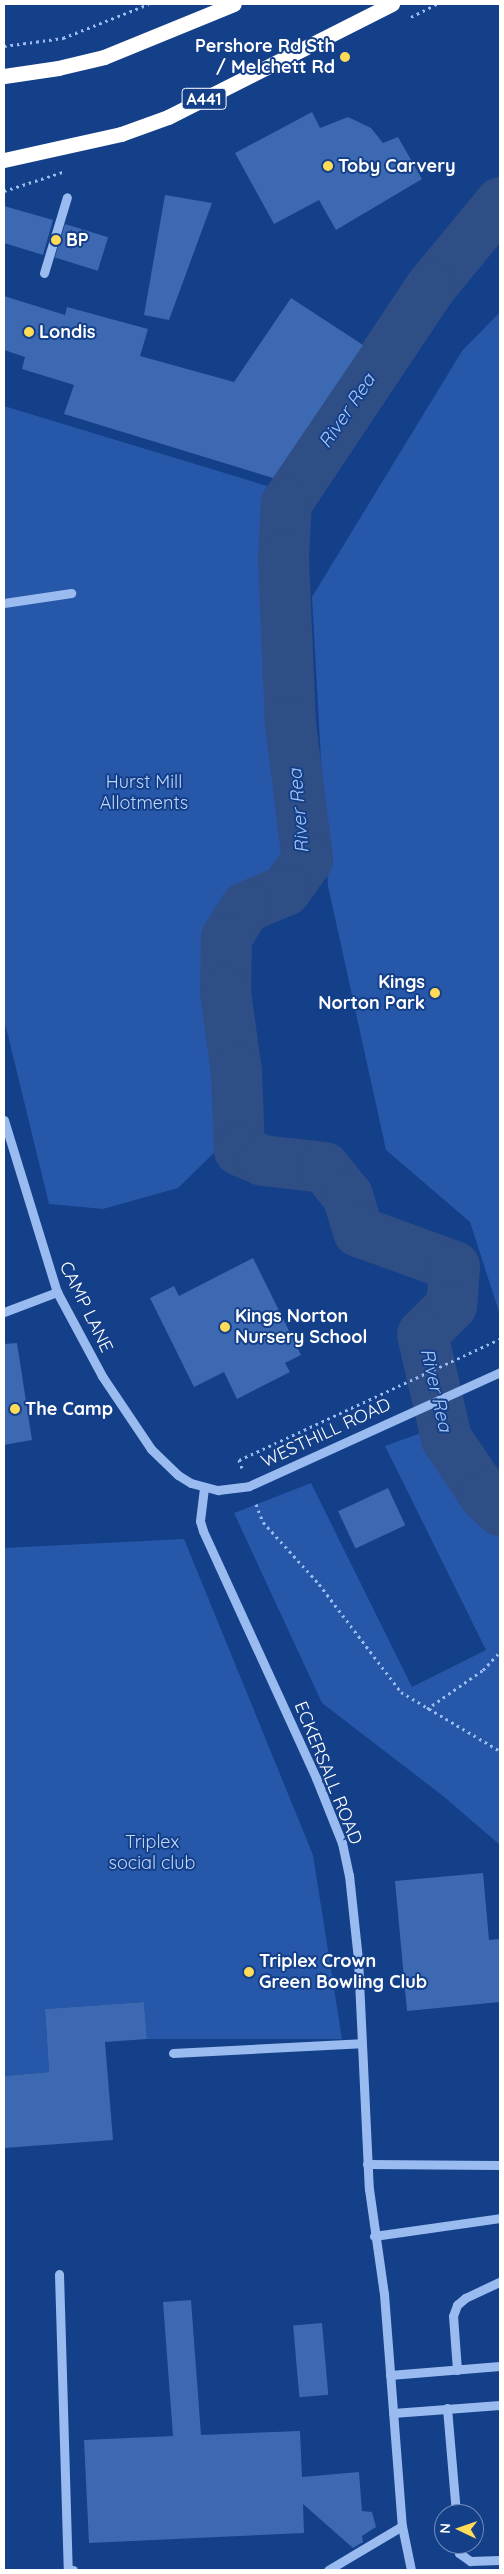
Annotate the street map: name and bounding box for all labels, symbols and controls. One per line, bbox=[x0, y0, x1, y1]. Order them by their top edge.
place label: Pershore Rd Sth / Melchett Rd bbox=[195, 36, 335, 78]
marker: Pershore Rd Sth / Melchett Rd bbox=[339, 51, 351, 63]
road number: A441 bbox=[182, 86, 226, 112]
place label: Toby Carvery bbox=[338, 155, 456, 177]
marker: Toby Carvery bbox=[322, 160, 334, 172]
place label: BP bbox=[66, 229, 89, 251]
marker: BP bbox=[50, 234, 62, 246]
place label: Londis bbox=[39, 321, 95, 343]
marker: Londis bbox=[23, 326, 35, 338]
water label: River Rea bbox=[314, 369, 380, 453]
water label: River Rea bbox=[284, 768, 314, 854]
park label: Hurst Mill Allotments bbox=[100, 772, 188, 814]
place label: Kings Norton Park bbox=[318, 972, 425, 1014]
marker: Kings Norton Park bbox=[429, 987, 441, 999]
street label: CAMP LANE bbox=[55, 1258, 117, 1356]
place label: Kings Norton Nursery School bbox=[235, 1306, 367, 1348]
marker: Kings Norton Nursery School bbox=[219, 1321, 231, 1333]
water label: River Rea bbox=[415, 1346, 457, 1434]
street label: WESTHILL ROAD bbox=[258, 1394, 394, 1472]
place label: The Camp bbox=[25, 1398, 113, 1420]
marker: The Camp bbox=[9, 1403, 21, 1415]
street label: ECKERSALL ROAD bbox=[289, 1698, 367, 1848]
park label: Triplex social club bbox=[109, 1832, 195, 1875]
place label: Triplex Crown Green Bowling Club bbox=[259, 1951, 427, 1994]
marker: Triplex Crown Green Bowling Club bbox=[243, 1966, 255, 1978]
north arrow bbox=[434, 2504, 484, 2554]
text: N bbox=[436, 2523, 454, 2534]

